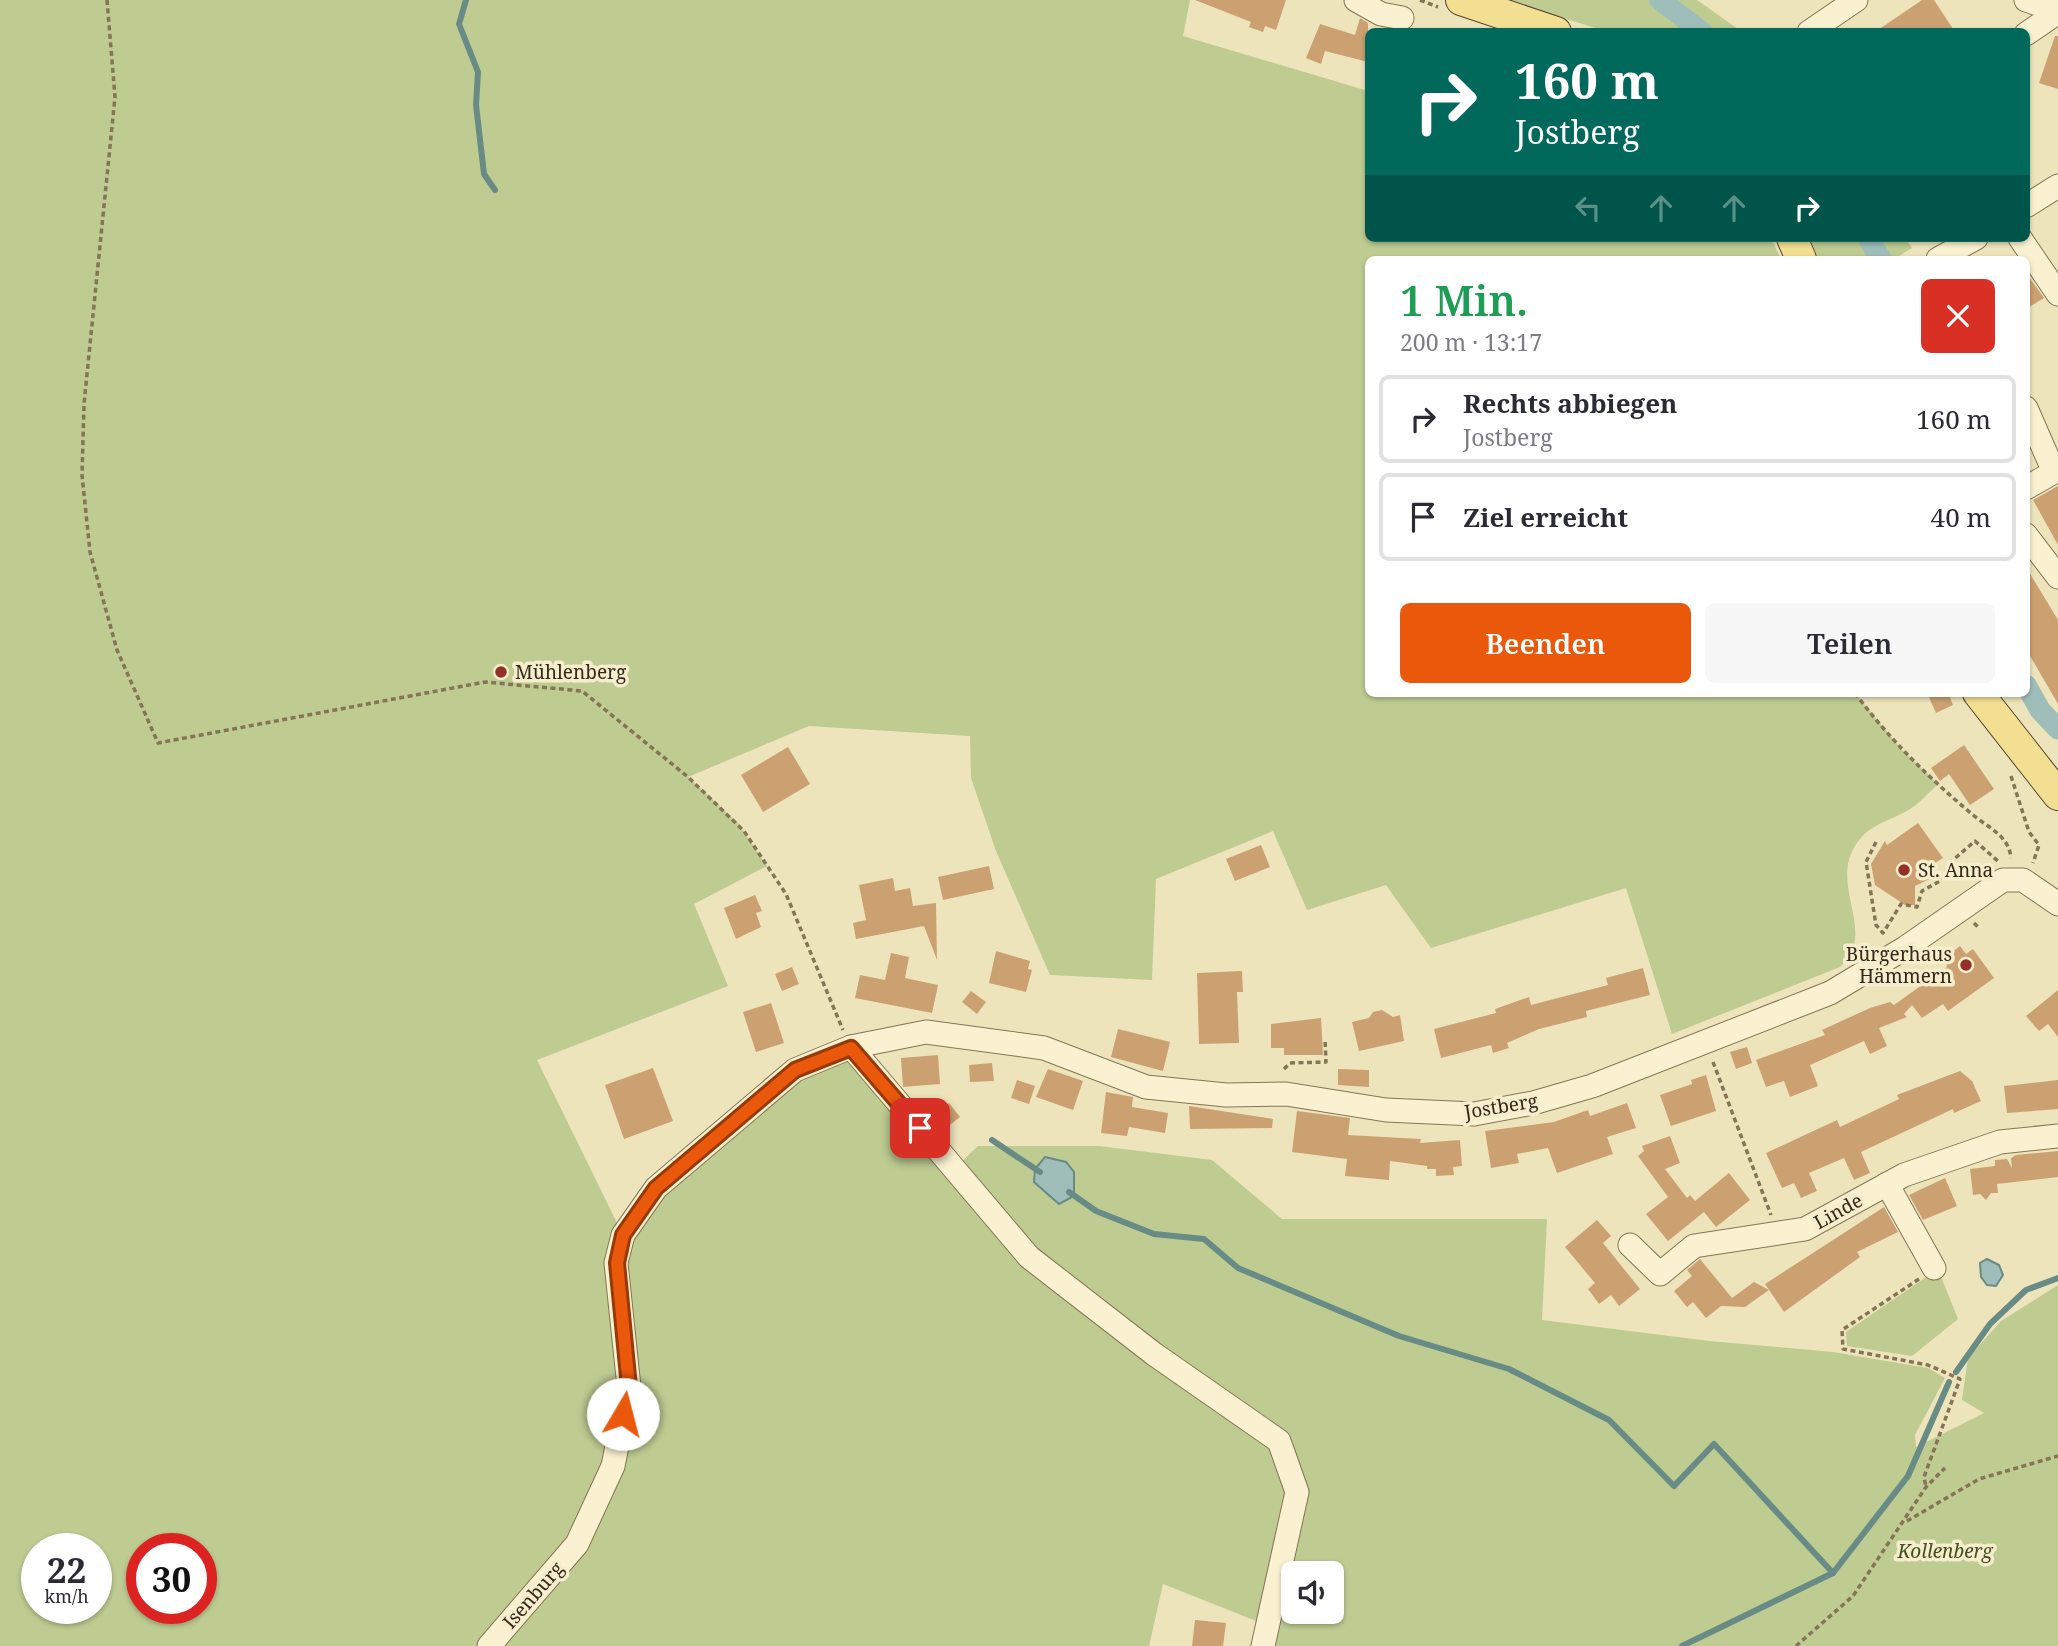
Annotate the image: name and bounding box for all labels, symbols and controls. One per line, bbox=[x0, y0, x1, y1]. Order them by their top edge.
text: 160 m bbox=[1515, 47, 1659, 113]
icon: right bbox=[1400, 56, 1491, 147]
text: Jostberg bbox=[1515, 110, 1640, 153]
icon: left bbox=[1569, 189, 1607, 227]
icon: ahead bbox=[1642, 189, 1680, 227]
icon: ahead bbox=[1715, 189, 1753, 227]
icon: right bbox=[1788, 189, 1826, 227]
text: 1 Min. bbox=[1400, 271, 1528, 328]
button: close bbox=[1921, 279, 1995, 353]
text: 200 m · 13:17 bbox=[1400, 326, 1542, 358]
text: Rechts abbiegen bbox=[1463, 385, 1677, 421]
icon: right bbox=[1404, 400, 1442, 438]
text: 160 m bbox=[1916, 401, 1991, 437]
text: Jostberg bbox=[1463, 421, 1553, 453]
icon: arrive bbox=[1404, 498, 1442, 536]
text: Ziel erreicht bbox=[1463, 499, 1628, 535]
text: 40 m bbox=[1931, 499, 1991, 535]
button: Beenden bbox=[1400, 603, 1691, 683]
button: Teilen bbox=[1705, 603, 1995, 683]
place label: Mühlenberg bbox=[515, 659, 626, 685]
marker: Mühlenberg bbox=[493, 664, 509, 680]
place label: St. Anna bbox=[1918, 857, 1993, 883]
marker: St. Anna bbox=[1896, 862, 1912, 878]
place label: Bürgerhaus Hämmern bbox=[1846, 941, 1952, 989]
marker: Bürgerhaus Hämmern bbox=[1958, 957, 1974, 973]
street label: Jostberg bbox=[1461, 1087, 1540, 1125]
pin bbox=[890, 1098, 950, 1158]
icon: arrive bbox=[901, 1109, 939, 1147]
street label: Linde bbox=[1809, 1187, 1867, 1235]
position arrow bbox=[586, 1377, 660, 1451]
speed limit sign: 30 bbox=[126, 1533, 217, 1624]
park label: Kollenberg bbox=[1896, 1538, 1994, 1564]
text: 22 bbox=[47, 1546, 86, 1593]
street label: Isenburg bbox=[497, 1556, 569, 1634]
map controls bbox=[1281, 1561, 1344, 1624]
button: sound bbox=[1281, 1561, 1344, 1624]
text: km/h bbox=[44, 1584, 89, 1608]

